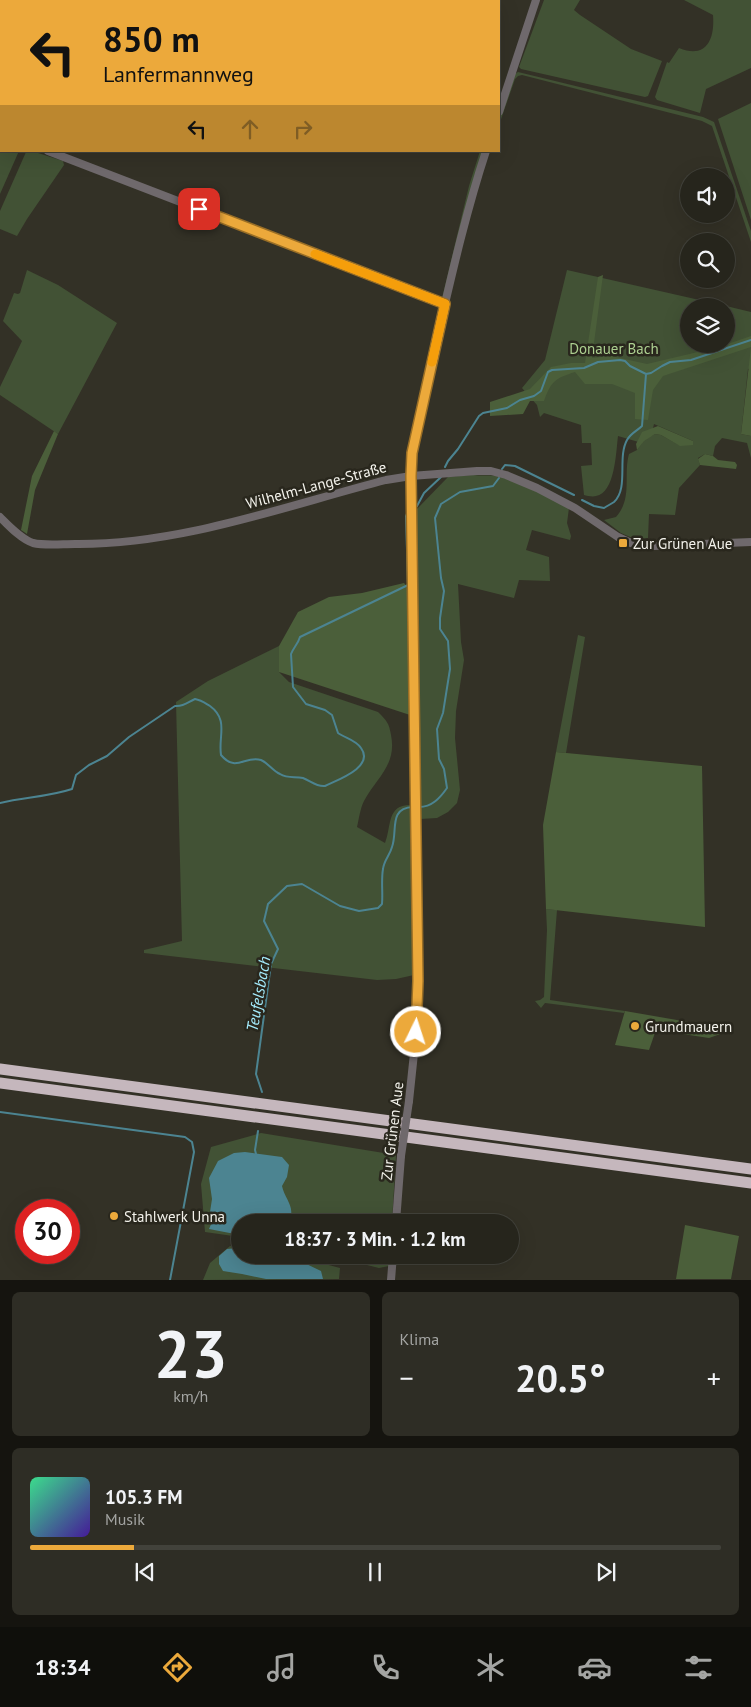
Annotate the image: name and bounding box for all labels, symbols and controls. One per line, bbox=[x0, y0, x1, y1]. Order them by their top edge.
text: 850 m bbox=[103, 16, 200, 62]
icon: left bbox=[20, 20, 85, 85]
text: Lanfermannweg bbox=[103, 60, 254, 88]
icon: left bbox=[183, 115, 211, 143]
icon: ahead bbox=[236, 115, 264, 143]
icon: right bbox=[289, 115, 317, 143]
map controls bbox=[680, 168, 735, 353]
button: sound bbox=[680, 168, 735, 223]
pin bbox=[178, 188, 220, 230]
icon: arrive bbox=[185, 195, 213, 223]
button: search bbox=[680, 233, 735, 288]
button: layers bbox=[680, 298, 735, 353]
park label: Donauer Bach bbox=[569, 339, 659, 358]
street label: Wilhelm-Lange-Straße bbox=[244, 457, 388, 513]
place label: Zur Grünen Aue bbox=[633, 534, 732, 553]
marker: Zur Grünen Aue bbox=[617, 537, 629, 549]
water label: Teufelsbach bbox=[242, 955, 274, 1033]
position arrow bbox=[389, 1005, 441, 1057]
place label: Grundmauern bbox=[645, 1017, 732, 1036]
marker: Grundmauern bbox=[629, 1020, 641, 1032]
street label: Zur Grünen Aue bbox=[377, 1080, 407, 1182]
speed limit sign: 30 bbox=[15, 1199, 80, 1264]
place label: Stahlwerk Unna bbox=[124, 1207, 225, 1226]
marker: Stahlwerk Unna bbox=[108, 1210, 120, 1222]
text: 18:37 · 3 Min. · 1.2 km bbox=[284, 1227, 466, 1251]
text: 23 bbox=[154, 1311, 228, 1395]
text: Klima bbox=[400, 1329, 439, 1349]
text: 20.5° bbox=[515, 1353, 606, 1402]
text: − bbox=[400, 1359, 414, 1396]
text: + bbox=[707, 1359, 721, 1396]
text: km/h bbox=[173, 1386, 208, 1406]
text: 105.3 FM bbox=[105, 1485, 182, 1509]
text: Musik bbox=[105, 1509, 145, 1529]
icon: previous bbox=[131, 1558, 159, 1586]
icon: pause bbox=[361, 1558, 389, 1586]
icon: next bbox=[592, 1558, 620, 1586]
icon: directions bbox=[160, 1650, 195, 1685]
icon: music bbox=[264, 1650, 299, 1685]
icon: phone bbox=[368, 1650, 403, 1685]
icon: climate bbox=[473, 1650, 508, 1685]
icon: car bbox=[577, 1650, 612, 1685]
icon: filters bbox=[681, 1650, 716, 1685]
text: 18:34 bbox=[35, 1653, 90, 1681]

